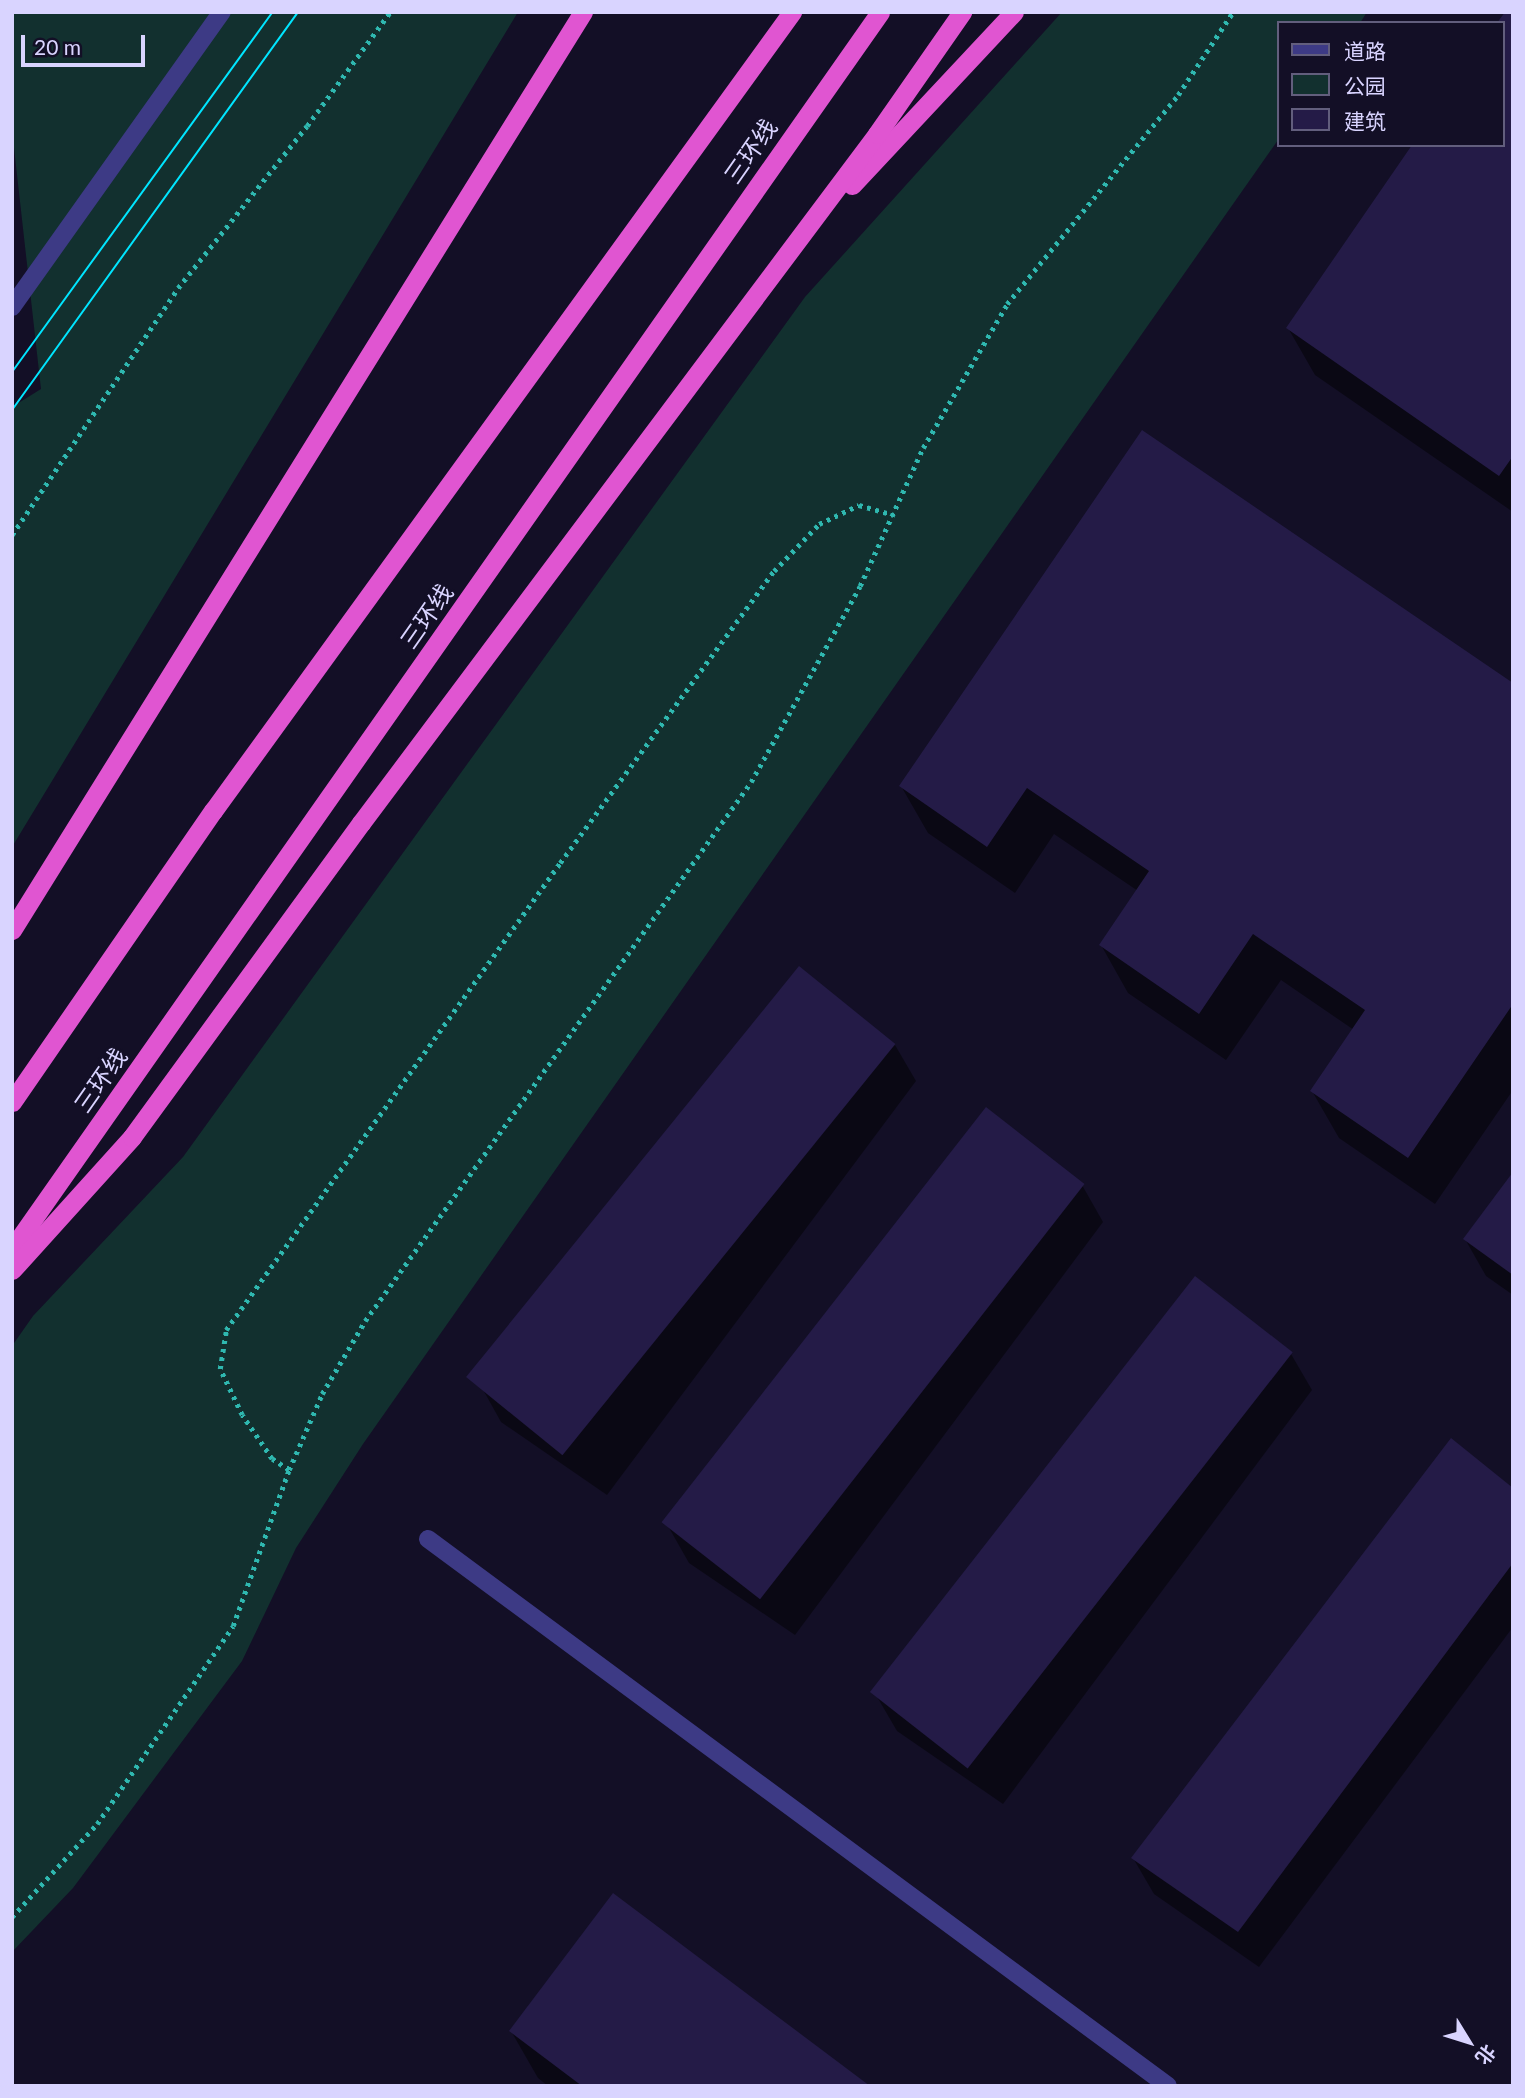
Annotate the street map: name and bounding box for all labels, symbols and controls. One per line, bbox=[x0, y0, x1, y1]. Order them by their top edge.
scale bar bbox=[24, 21, 149, 65]
legend bbox=[1276, 21, 1504, 147]
text: 20 m bbox=[34, 34, 81, 59]
text: 道路 bbox=[1344, 38, 1386, 63]
text: 公园 bbox=[1344, 73, 1386, 98]
text: 建筑 bbox=[1344, 108, 1386, 133]
street label: 三环线 bbox=[718, 113, 782, 189]
street label: 三环线 bbox=[394, 578, 458, 654]
street label: 三环线 bbox=[68, 1042, 132, 1118]
north arrow bbox=[1434, 2007, 1504, 2077]
text: 北 bbox=[1471, 2041, 1501, 2070]

